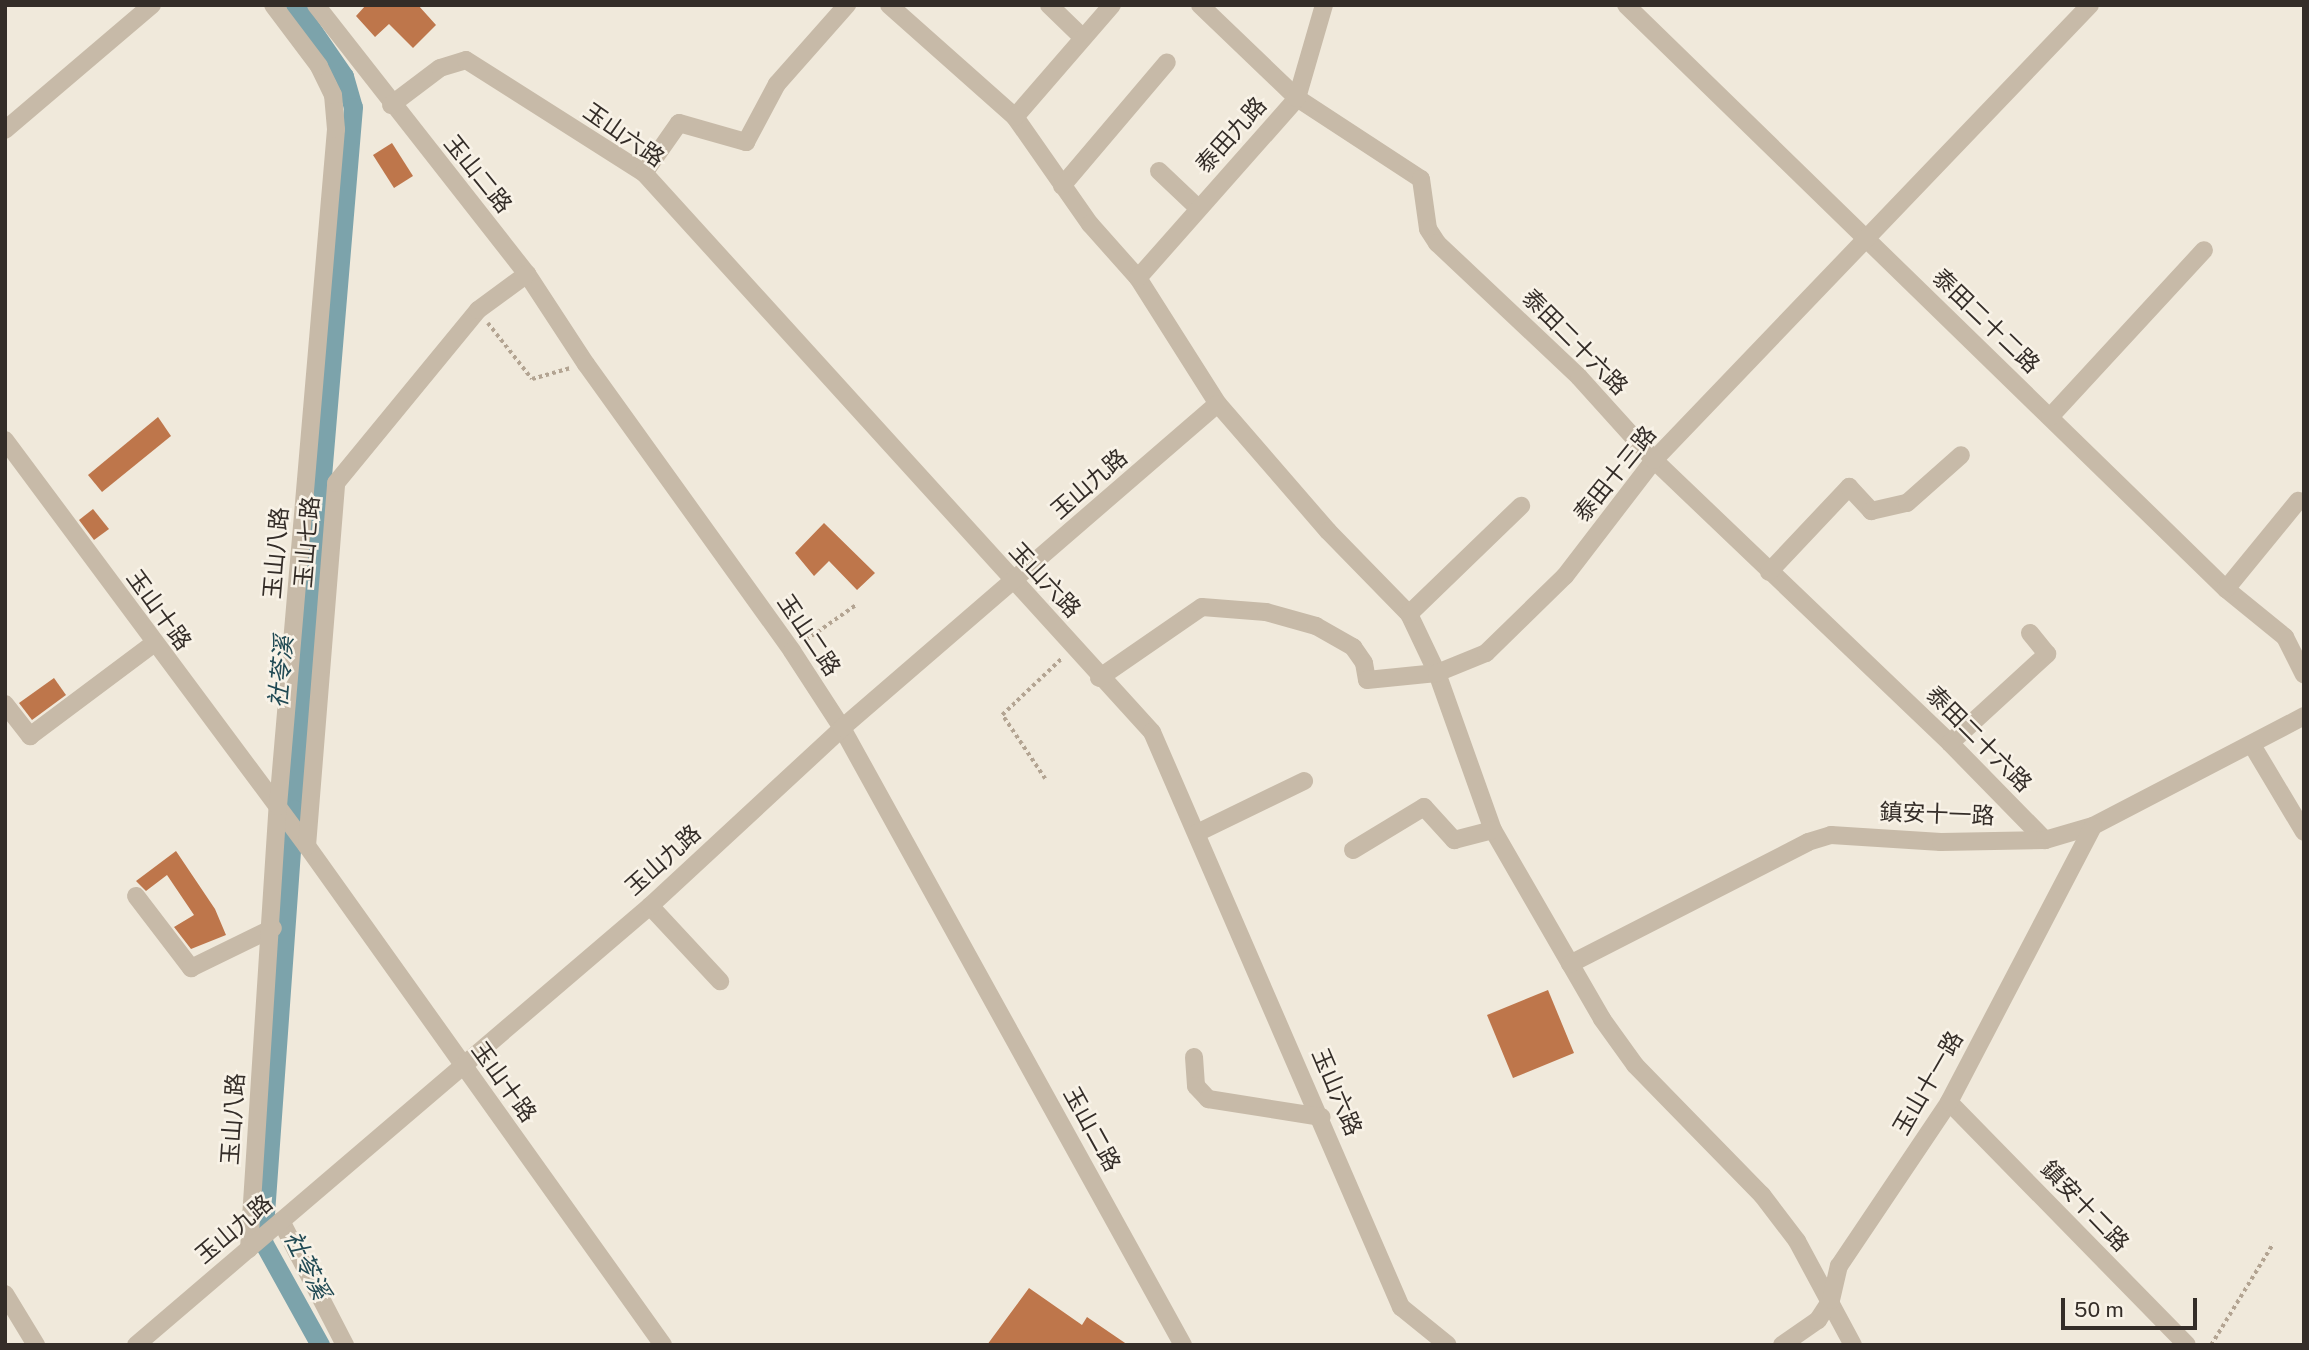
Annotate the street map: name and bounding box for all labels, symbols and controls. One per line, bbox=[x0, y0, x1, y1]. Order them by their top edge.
street label: 泰田九路 bbox=[1190, 92, 1272, 178]
street label: 玉山六路 bbox=[578, 97, 670, 173]
street label: 玉山二路 bbox=[438, 130, 518, 218]
street label: 泰田二十二路 bbox=[1927, 263, 2045, 379]
street label: 泰田二十六路 bbox=[1516, 283, 1634, 401]
street label: 泰田十三路 bbox=[1568, 421, 1662, 527]
street label: 玉山九路 bbox=[1045, 443, 1133, 525]
street label: 玉山七路 bbox=[289, 495, 325, 589]
street label: 玉山八路 bbox=[258, 506, 294, 600]
street label: 玉山六路 bbox=[1004, 537, 1086, 623]
street label: 玉山十路 bbox=[121, 565, 197, 655]
street label: 玉山二路 bbox=[772, 589, 846, 681]
water label: 社苓溪 bbox=[264, 635, 298, 709]
street label: 泰田二十六路 bbox=[1920, 680, 2038, 798]
street label: 鎮安十一路 bbox=[1879, 798, 1995, 830]
street label: 玉山九路 bbox=[620, 819, 706, 901]
street label: 玉山十一路 bbox=[1887, 1026, 1969, 1140]
street label: 玉山十路 bbox=[466, 1037, 542, 1127]
street label: 玉山六路 bbox=[1306, 1044, 1368, 1140]
street label: 玉山八路 bbox=[216, 1072, 250, 1166]
street label: 玉山二路 bbox=[1058, 1082, 1126, 1176]
street label: 鎮安十二路 bbox=[2035, 1155, 2135, 1257]
street label: 玉山九路 bbox=[190, 1189, 278, 1269]
water label: 社苓溪 bbox=[278, 1226, 336, 1304]
scale bar bbox=[2064, 1284, 2200, 1328]
text: 50 m bbox=[2074, 1297, 2124, 1322]

